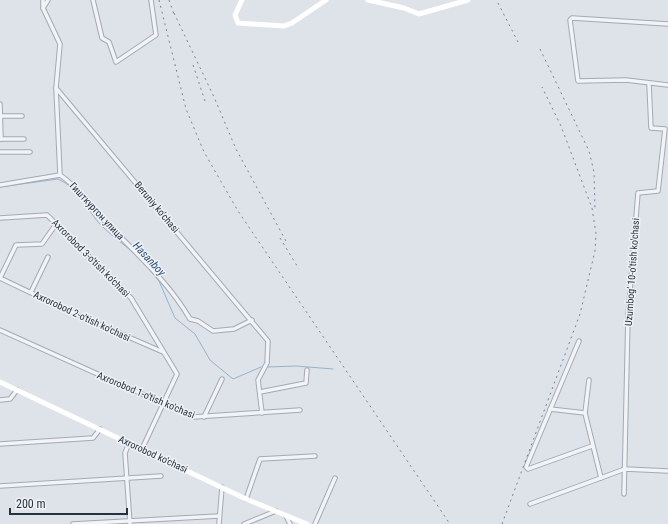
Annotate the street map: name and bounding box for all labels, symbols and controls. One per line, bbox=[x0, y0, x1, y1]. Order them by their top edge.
street label: Beruniy ko'chasi bbox=[133, 179, 181, 235]
street label: Гишткургон улица bbox=[68, 180, 127, 242]
street label: Axrorobod 3-o'tish ko'chasi bbox=[50, 217, 132, 299]
street label: Uzumbog' 10-o'tish ko'chasi bbox=[623, 218, 641, 326]
water label: Hasanboy bbox=[130, 239, 168, 279]
street label: Axrorobod 2-o'tish ko'chasi bbox=[32, 289, 132, 343]
street label: Axrorobod 1-o'tish ko'chasi bbox=[95, 369, 197, 421]
street label: Axrorobod ko'chasi bbox=[117, 433, 189, 475]
scale bar bbox=[10, 490, 127, 516]
text: 200 m bbox=[16, 497, 46, 511]

